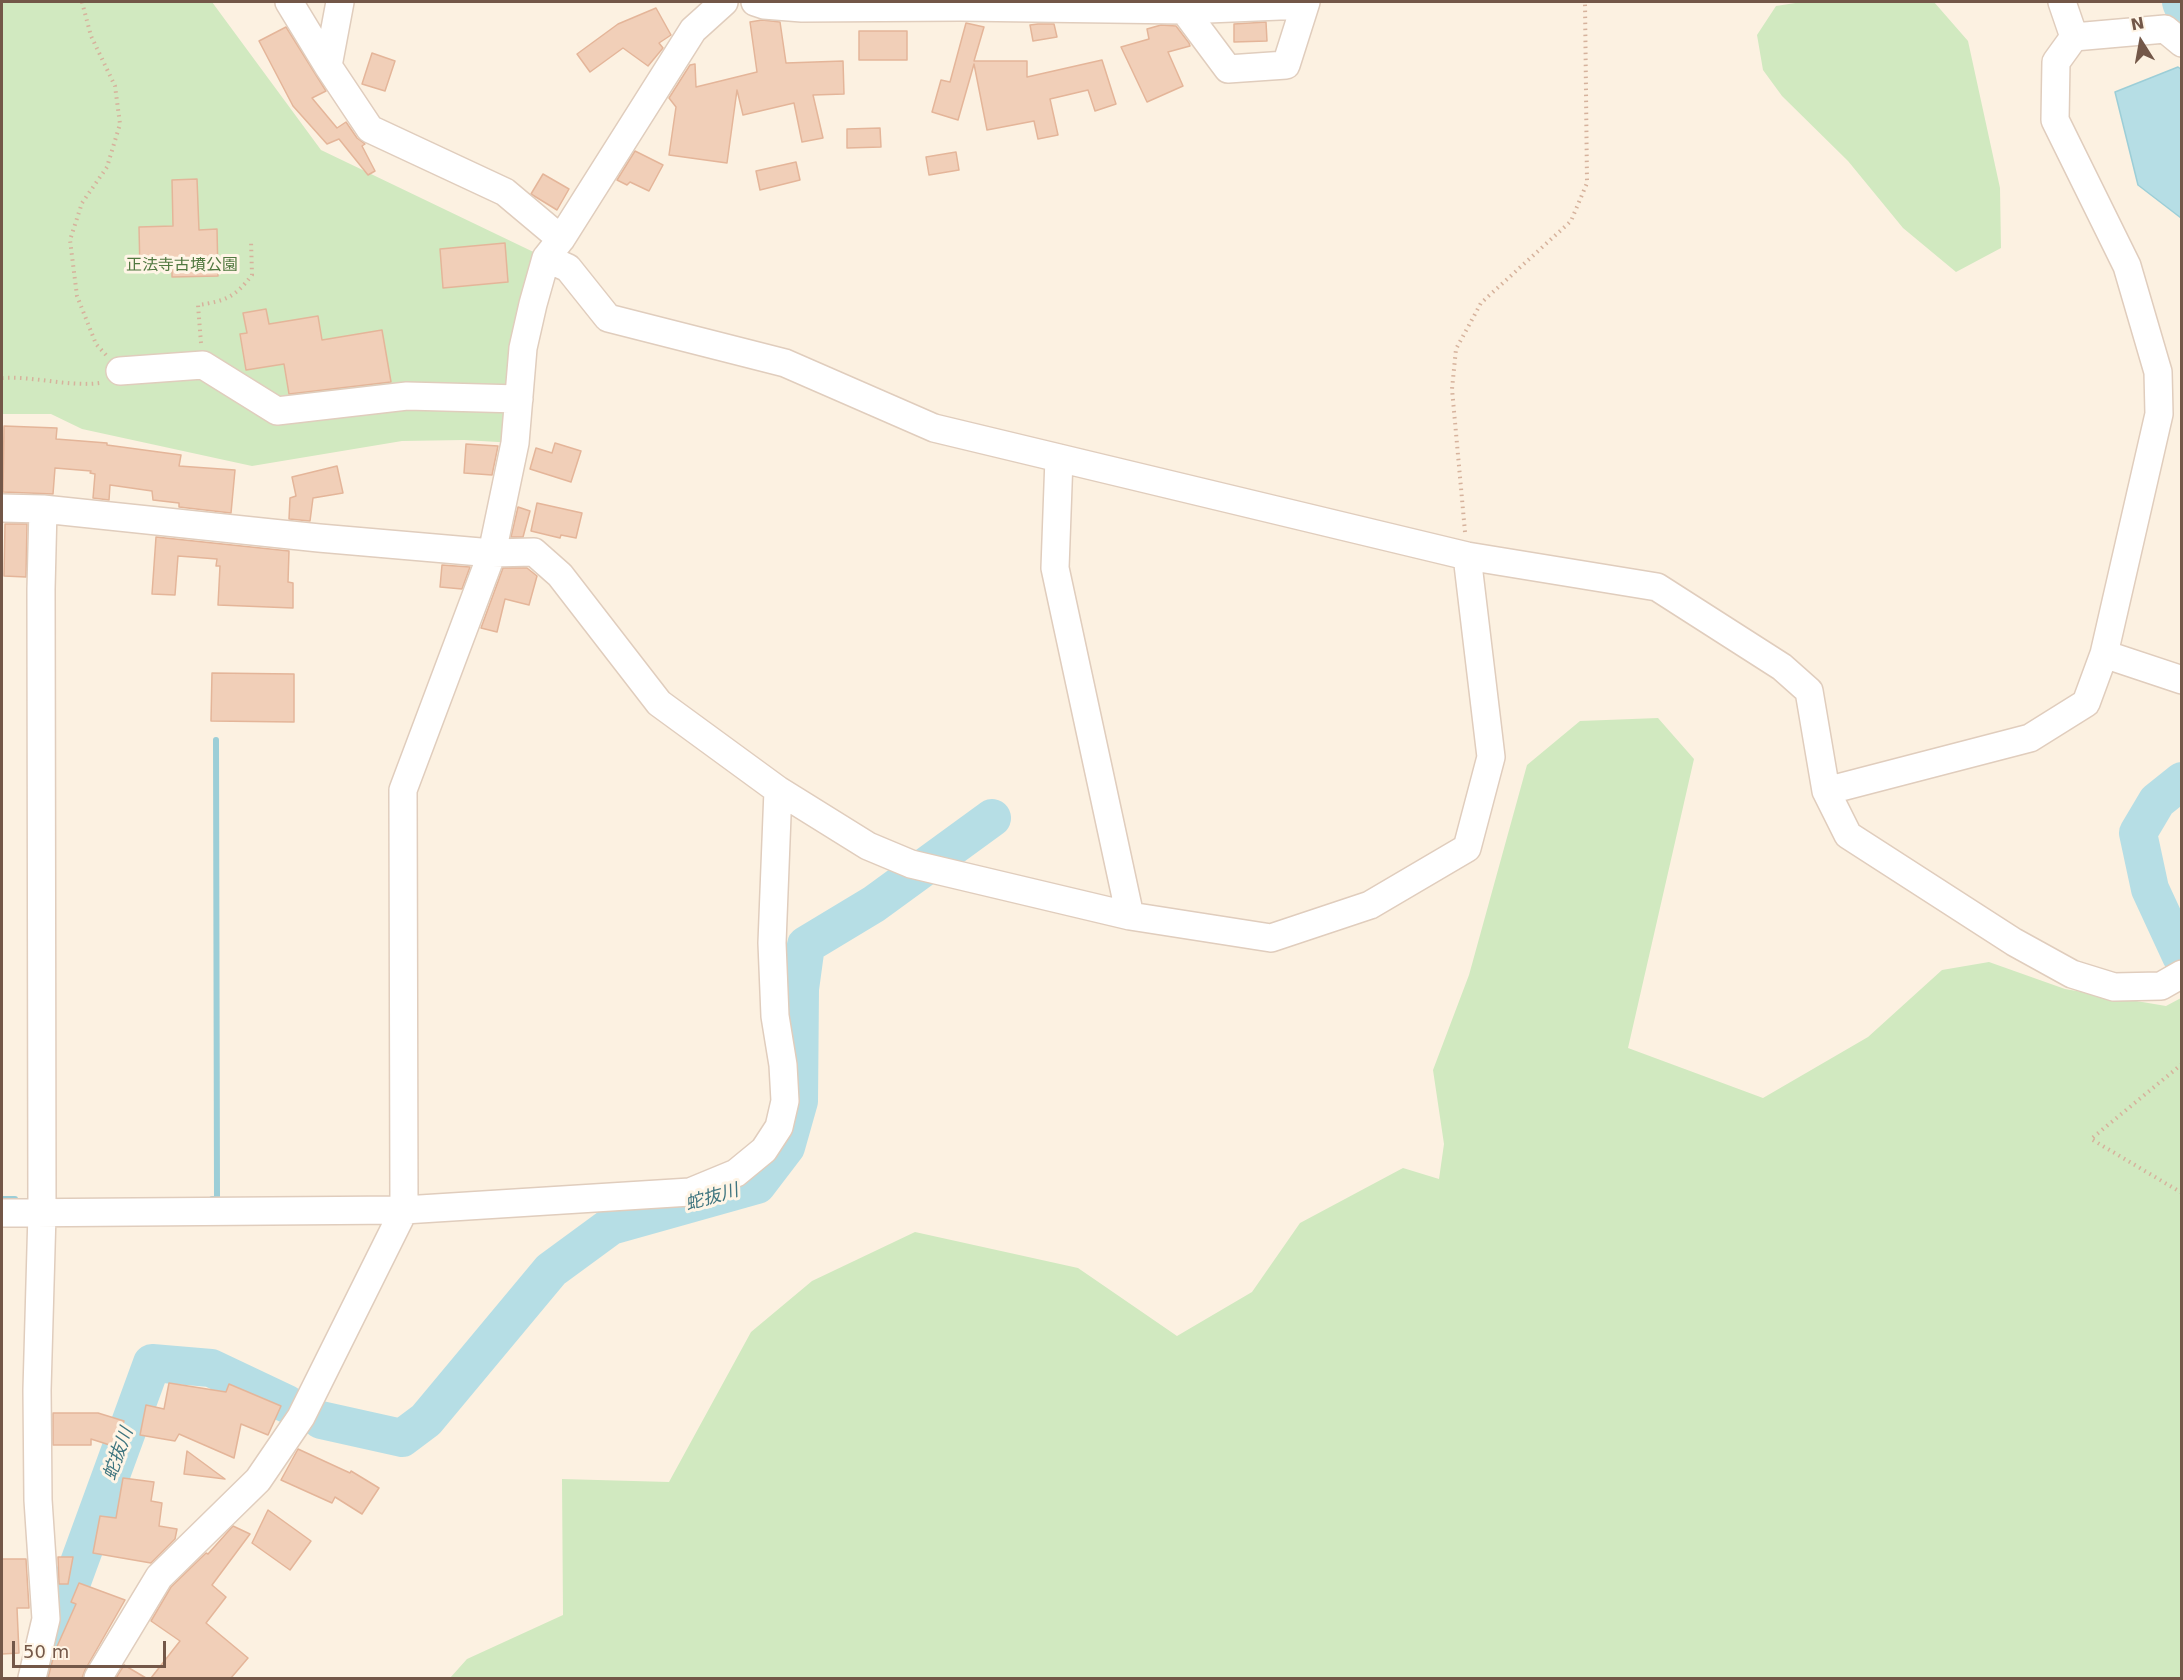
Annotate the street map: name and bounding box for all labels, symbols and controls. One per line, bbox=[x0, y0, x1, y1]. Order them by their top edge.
north arrow bbox=[2111, 12, 2171, 72]
text: N bbox=[2129, 13, 2146, 34]
park label: 正法寺古墳公園 bbox=[126, 256, 238, 276]
water label: 蛇抜川 bbox=[683, 1180, 741, 1216]
water label: 蛇抜川 bbox=[100, 1425, 138, 1483]
scale bar bbox=[15, 1629, 170, 1667]
text: 50 m bbox=[23, 1641, 69, 1662]

